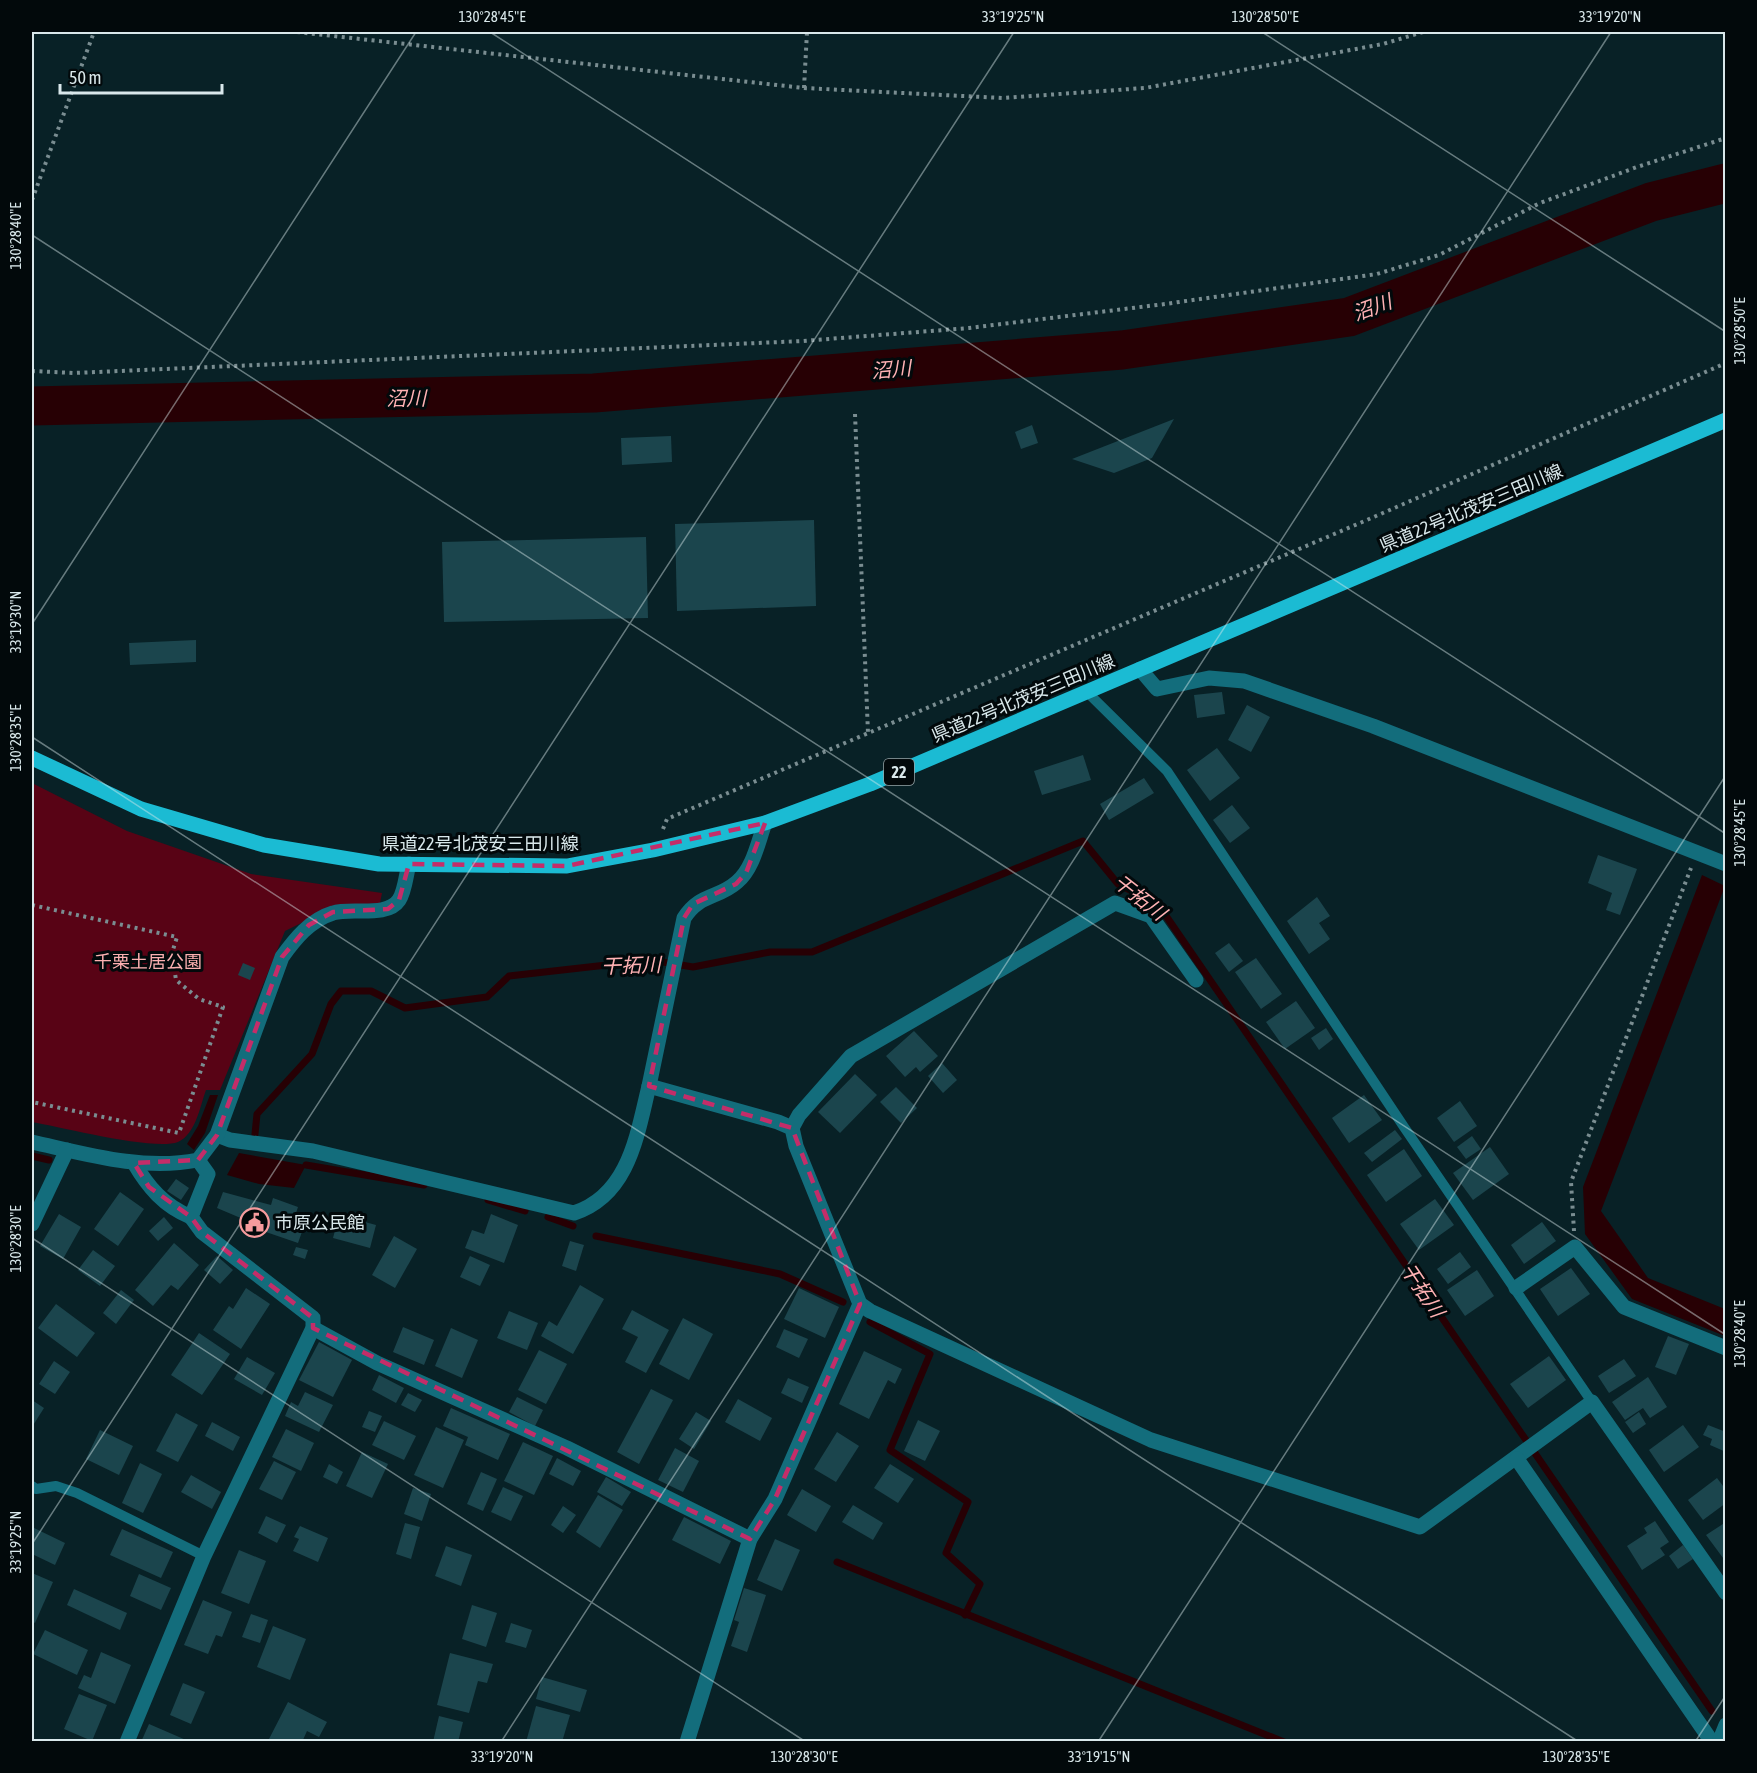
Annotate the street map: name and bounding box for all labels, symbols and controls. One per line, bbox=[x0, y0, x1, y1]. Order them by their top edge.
text: 130°28'45"E bbox=[458, 8, 526, 25]
text: 33°19'25"N bbox=[982, 8, 1044, 25]
text: 130°28'50"E bbox=[1231, 8, 1299, 25]
text: 33°19'20"N bbox=[1579, 8, 1641, 25]
scale bar bbox=[60, 57, 222, 95]
text: 50 m bbox=[69, 67, 101, 88]
text: 130°28'40"E bbox=[7, 202, 24, 270]
water label: 沼川 bbox=[1349, 289, 1397, 325]
text: 130°28'50"E bbox=[1731, 297, 1748, 365]
water label: 沼川 bbox=[870, 356, 914, 382]
water label: 沼川 bbox=[386, 386, 428, 410]
street label: 県道22号北茂安三田川線 bbox=[1376, 460, 1566, 556]
text: 33°19'30"N bbox=[7, 591, 24, 653]
street label: 県道22号北茂安三田川線 bbox=[928, 650, 1118, 746]
text: 130°28'35"E bbox=[7, 704, 24, 772]
road number: 22 bbox=[884, 759, 914, 785]
text: 130°28'45"E bbox=[1731, 799, 1748, 867]
street label: 県道22号北茂安三田川線 bbox=[382, 833, 578, 854]
water label: 干拓川 bbox=[1109, 869, 1172, 926]
park label: 千栗土居公園 bbox=[94, 951, 202, 972]
water label: 干拓川 bbox=[601, 952, 663, 978]
text: 130°28'30"E bbox=[7, 1205, 24, 1273]
public building icon: 市原公民館 bbox=[238, 1206, 270, 1238]
place label: 市原公民館 bbox=[275, 1212, 365, 1233]
water label: 干拓川 bbox=[1397, 1259, 1450, 1323]
text: 130°28'40"E bbox=[1731, 1300, 1748, 1368]
text: 33°19'25"N bbox=[7, 1511, 24, 1573]
text: 33°19'20"N bbox=[471, 1748, 533, 1765]
text: 130°28'30"E bbox=[770, 1748, 838, 1765]
text: 33°19'15"N bbox=[1068, 1748, 1130, 1765]
text: 130°28'35"E bbox=[1542, 1748, 1610, 1765]

